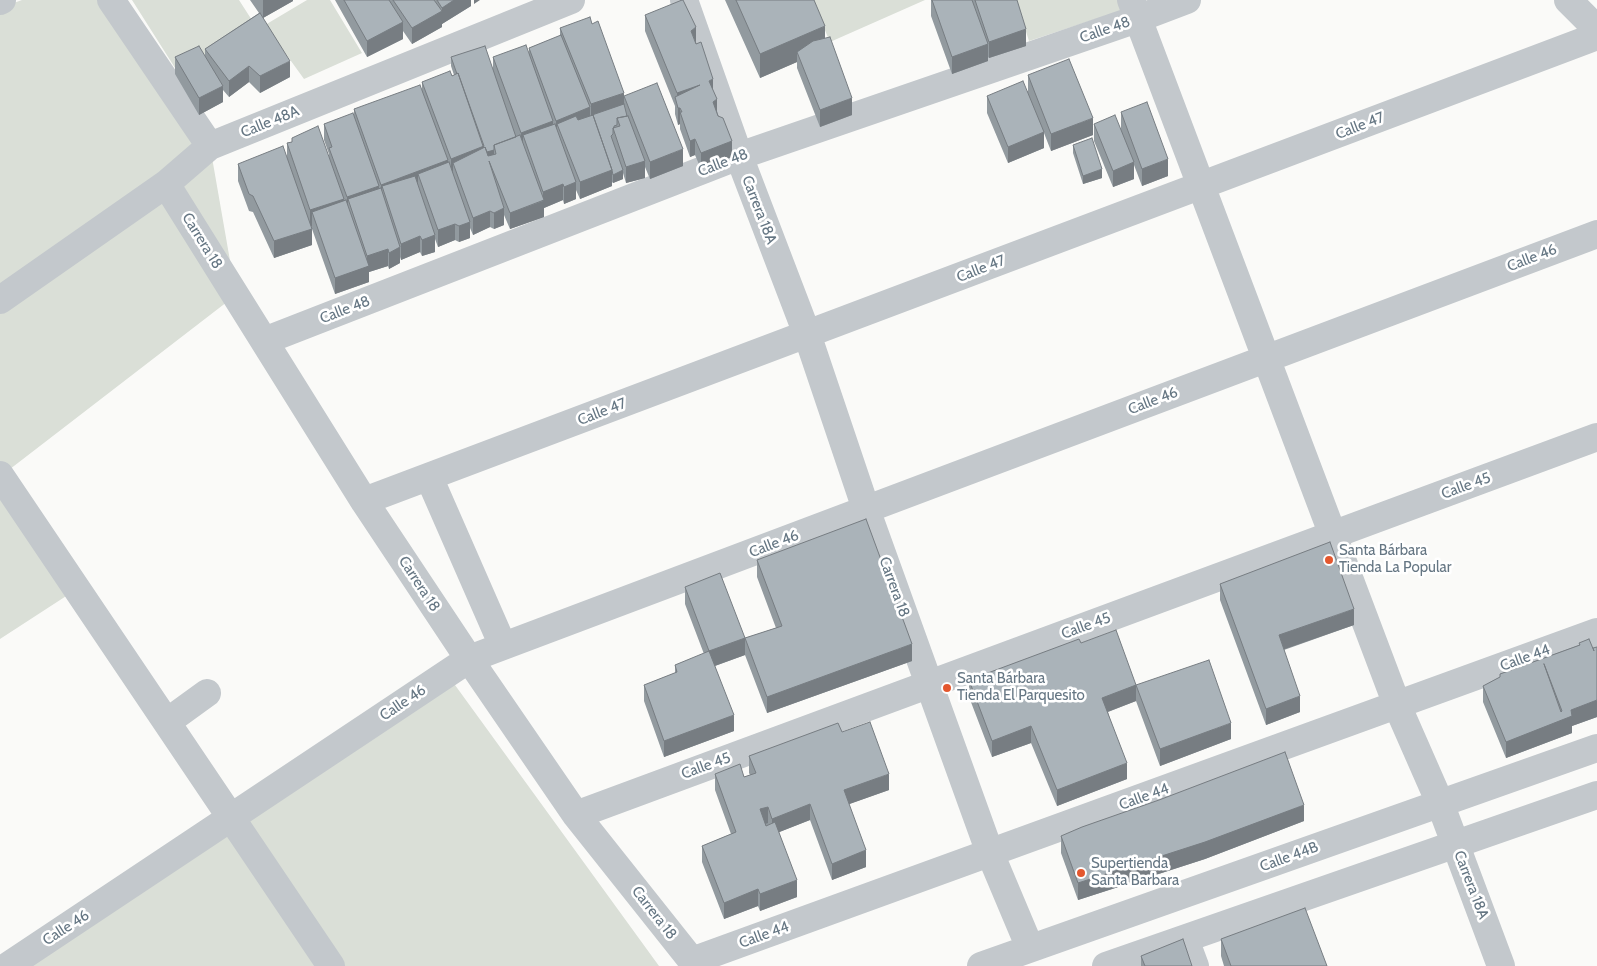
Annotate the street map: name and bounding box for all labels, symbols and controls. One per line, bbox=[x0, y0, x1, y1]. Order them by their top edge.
street label: Calle 48 bbox=[1077, 13, 1133, 47]
street label: Calle 48A bbox=[238, 102, 302, 142]
street label: Calle 47 bbox=[1333, 109, 1387, 143]
street label: Calle 48 bbox=[695, 145, 751, 181]
street label: Carrera 18A bbox=[738, 173, 780, 247]
street label: Carrera 18 bbox=[178, 210, 226, 272]
street label: Calle 46 bbox=[1505, 240, 1559, 276]
street label: Calle 47 bbox=[954, 252, 1008, 286]
street label: Calle 48 bbox=[317, 292, 373, 328]
street label: Calle 46 bbox=[1126, 383, 1180, 419]
street label: Calle 47 bbox=[575, 395, 629, 429]
street label: Calle 45 bbox=[1439, 469, 1493, 503]
street label: Calle 46 bbox=[747, 526, 801, 562]
place label: Santa Bárbara Tienda La Popular bbox=[1339, 542, 1451, 577]
street label: Carrera 18 bbox=[394, 553, 444, 615]
marker: Santa Bárbara Tienda La Popular bbox=[1323, 554, 1335, 566]
street label: Carrera 18 bbox=[875, 555, 913, 619]
street label: Calle 45 bbox=[1059, 609, 1113, 643]
street label: Calle 44 bbox=[1498, 641, 1552, 675]
place label: Santa Bárbara Tienda El Parquesito bbox=[957, 670, 1085, 705]
street label: Calle 46 bbox=[377, 681, 429, 725]
marker: Santa Bárbara Tienda El Parquesito bbox=[941, 682, 953, 694]
street label: Calle 45 bbox=[679, 749, 733, 783]
street label: Calle 44 bbox=[1117, 780, 1171, 814]
street label: Calle 44B bbox=[1257, 838, 1321, 876]
street label: Carrera 18A bbox=[1450, 848, 1492, 922]
place label: Supertienda Santa Barbara bbox=[1091, 855, 1179, 890]
marker: Supertienda Santa Barbara bbox=[1075, 867, 1087, 879]
street label: Carrera 18 bbox=[628, 883, 680, 943]
street label: Calle 46 bbox=[39, 906, 93, 950]
street label: Calle 44 bbox=[737, 918, 791, 952]

